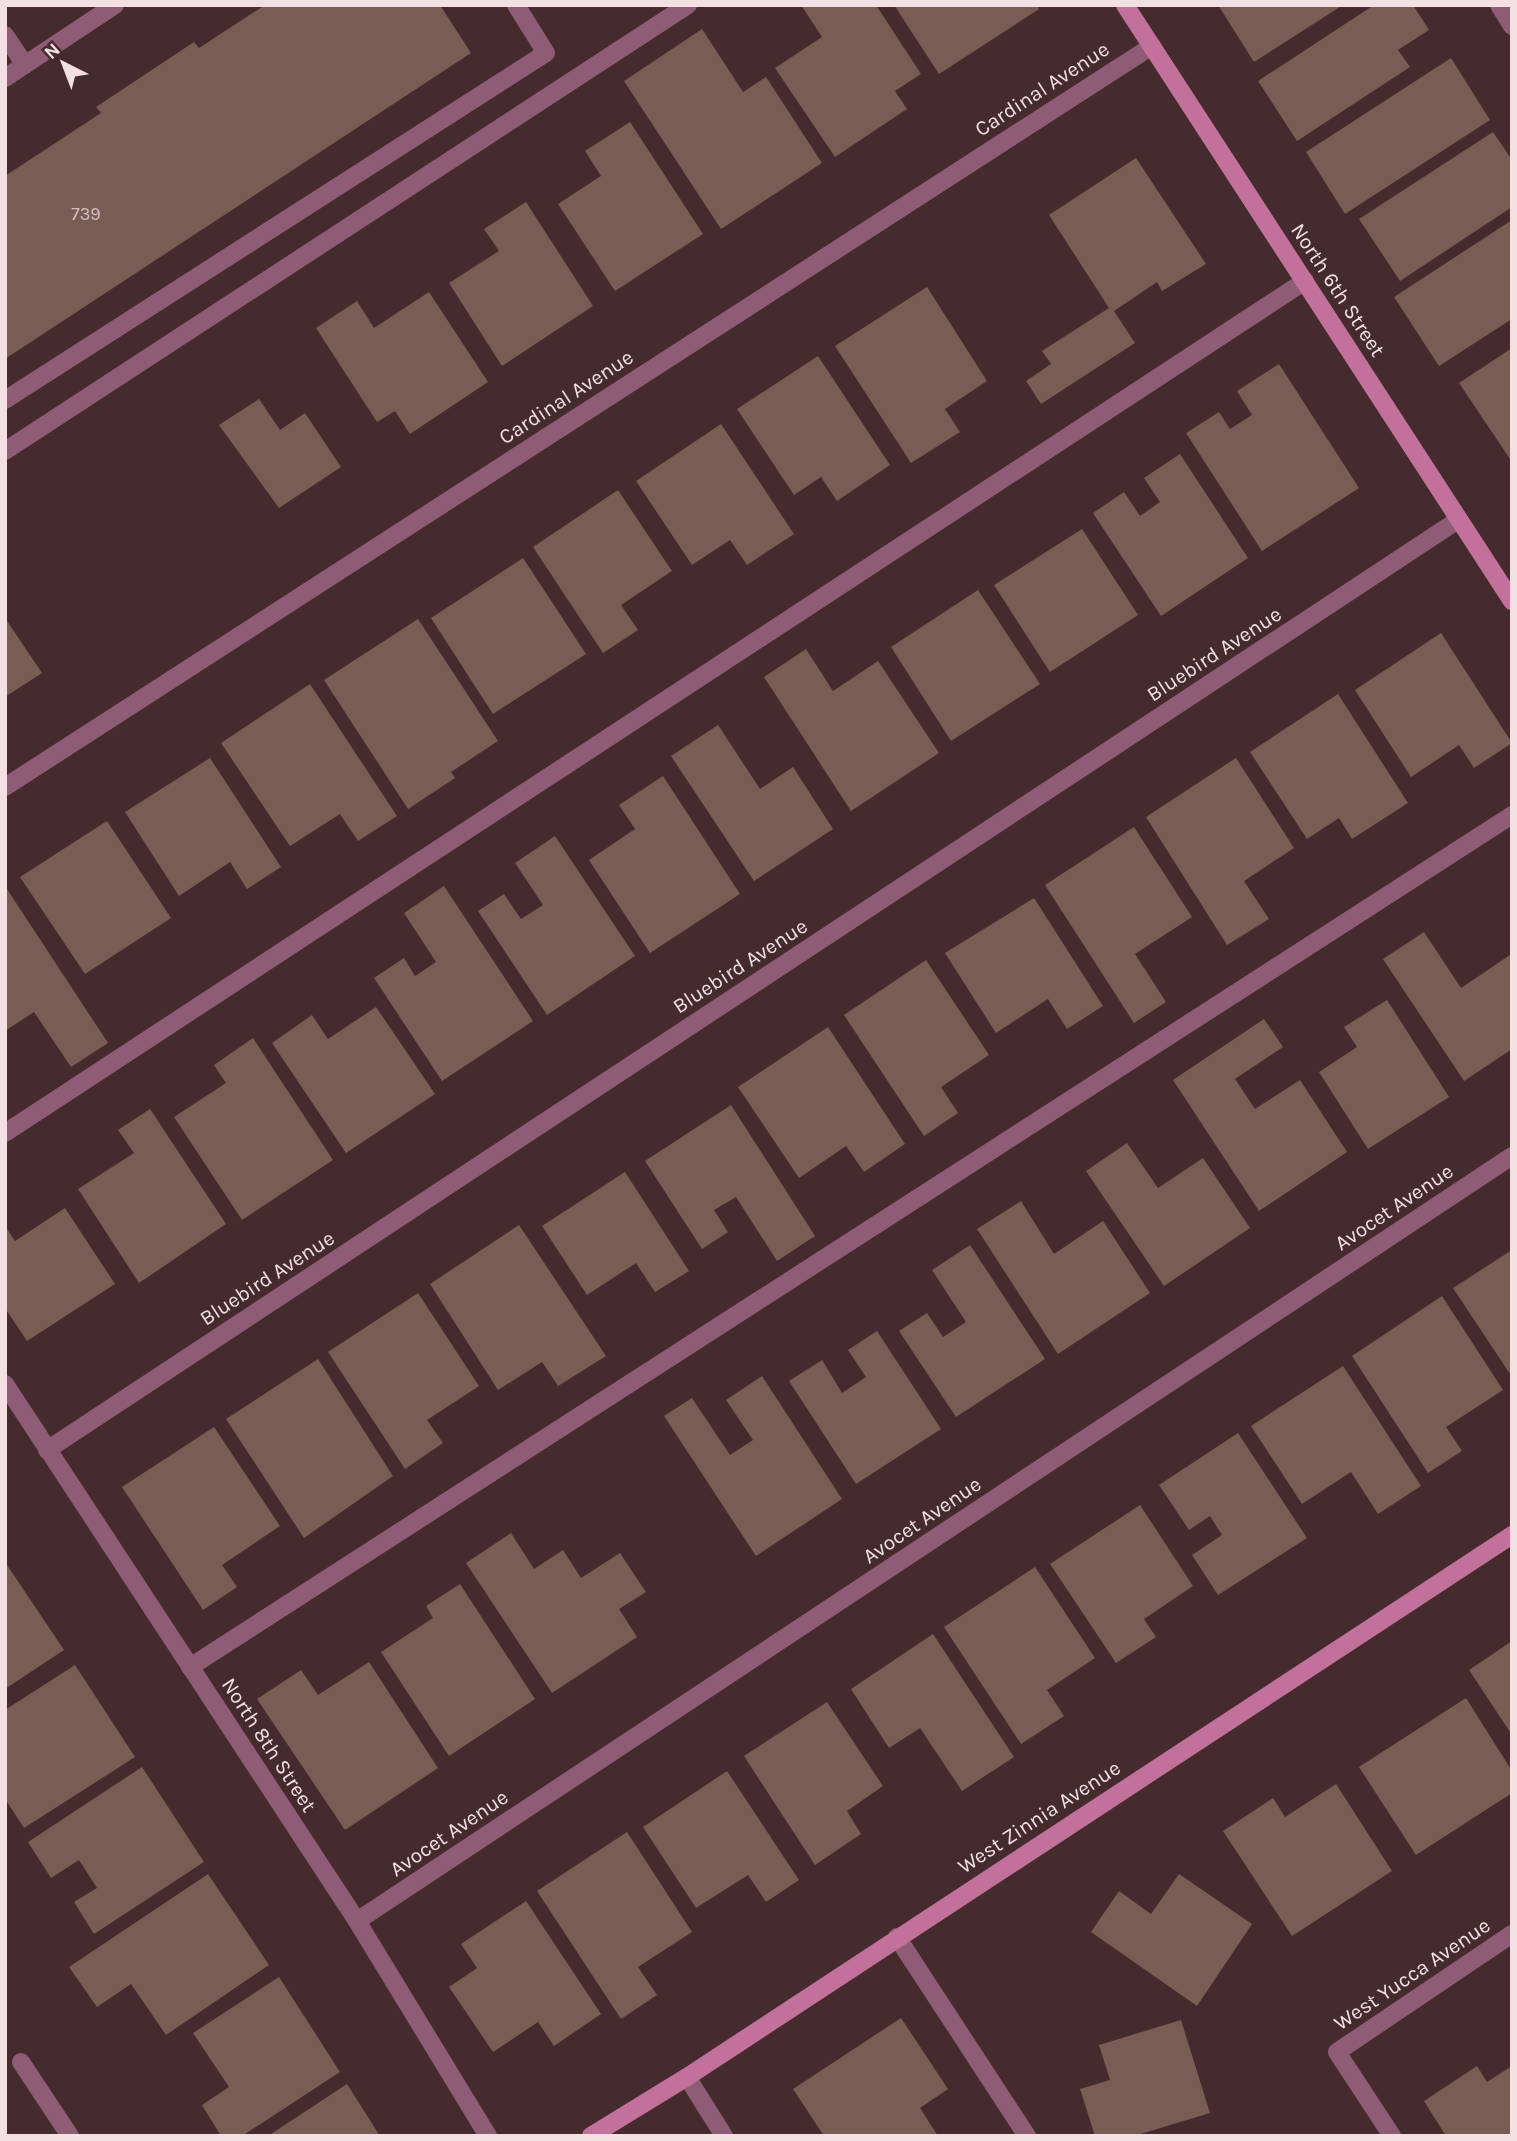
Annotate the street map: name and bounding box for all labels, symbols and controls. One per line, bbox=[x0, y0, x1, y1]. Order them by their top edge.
north arrow bbox=[28, 28, 98, 98]
street label: Cardinal Avenue bbox=[970, 37, 1114, 141]
text: N bbox=[40, 38, 65, 64]
house number: 739 bbox=[71, 203, 101, 225]
street label: North 6th Street bbox=[1286, 219, 1390, 361]
street label: Cardinal Avenue bbox=[494, 345, 638, 449]
street label: Bluebird Avenue bbox=[1142, 602, 1286, 706]
street label: Bluebird Avenue bbox=[668, 914, 812, 1018]
street label: Avocet Avenue bbox=[1330, 1159, 1458, 1255]
street label: Bluebird Avenue bbox=[195, 1226, 339, 1330]
street label: Avocet Avenue bbox=[858, 1472, 986, 1568]
street label: North 8th Street bbox=[217, 1673, 321, 1817]
street label: West Zinnia Avenue bbox=[953, 1756, 1125, 1878]
street label: Avocet Avenue bbox=[385, 1785, 513, 1881]
street label: West Yucca Avenue bbox=[1329, 1913, 1495, 2035]

